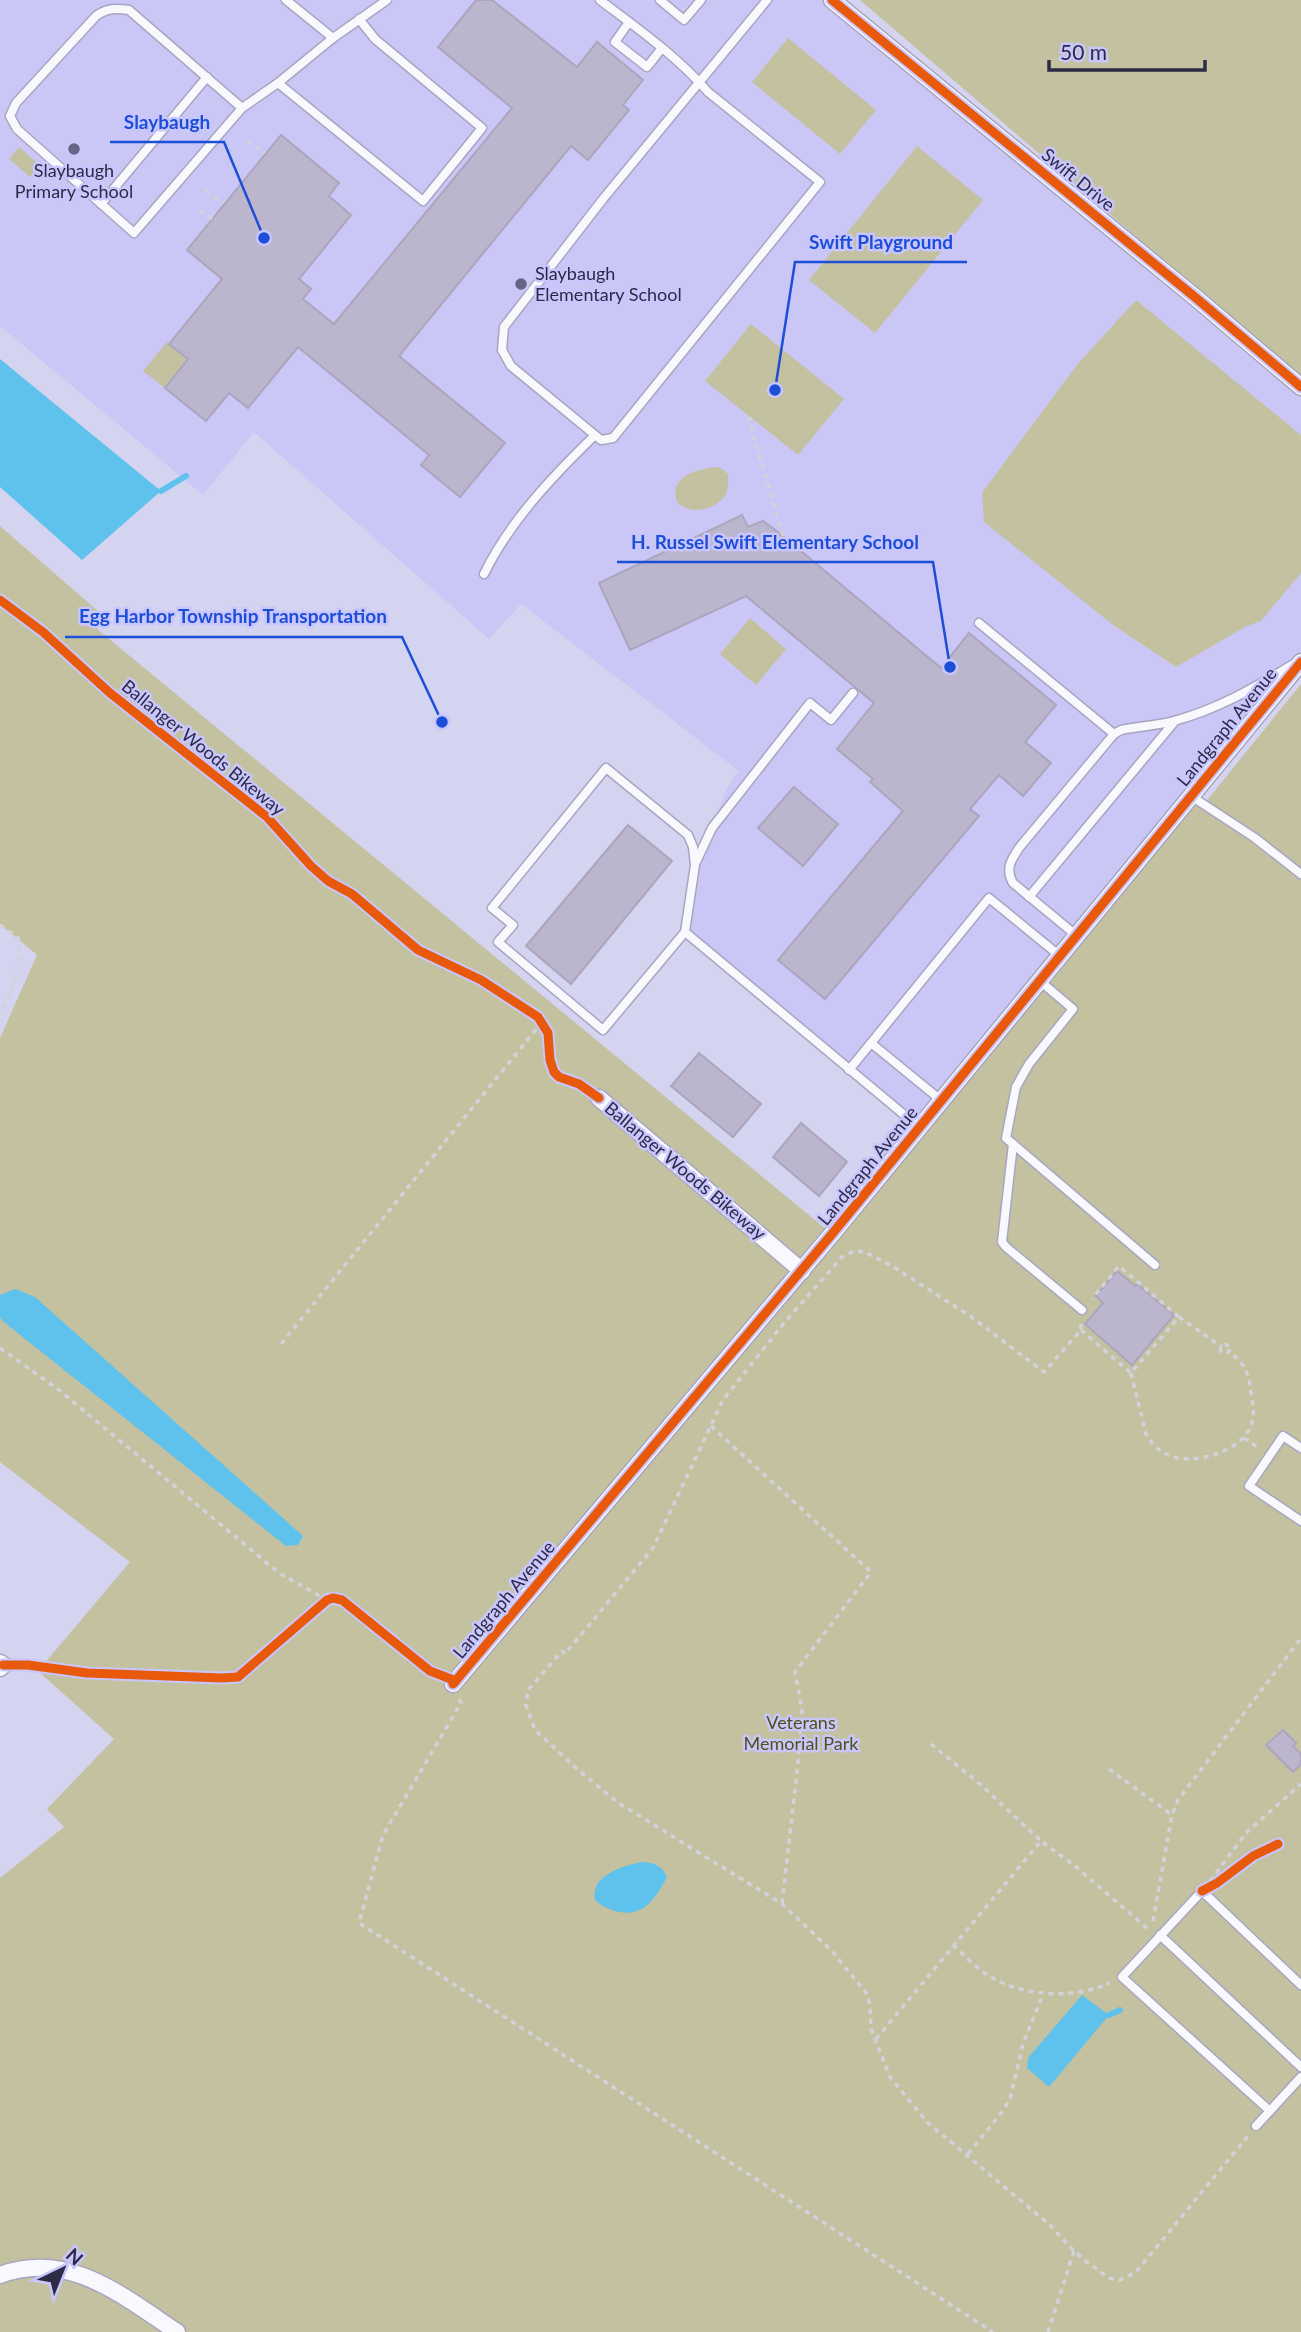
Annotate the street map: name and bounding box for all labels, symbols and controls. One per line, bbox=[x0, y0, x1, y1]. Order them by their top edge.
scale bar bbox=[1049, 28, 1205, 72]
text: 50 m bbox=[1060, 39, 1107, 64]
callout: Slaybaugh bbox=[110, 102, 224, 142]
text: Slaybaugh bbox=[124, 110, 210, 133]
marker: Slaybaugh Primary School bbox=[66, 141, 82, 157]
street label: Swift Drive bbox=[1038, 143, 1120, 215]
place label: Slaybaugh Primary School bbox=[15, 159, 133, 202]
callout: Swift Playground bbox=[795, 222, 967, 262]
text: Swift Playground bbox=[809, 230, 953, 253]
place label: Slaybaugh Elementary School bbox=[535, 262, 682, 305]
marker: Slaybaugh Elementary School bbox=[513, 276, 529, 292]
callout: H. Russel Swift Elementary School bbox=[617, 522, 933, 562]
text: H. Russel Swift Elementary School bbox=[631, 530, 919, 553]
callout: Egg Harbor Township Transportation bbox=[65, 597, 402, 637]
text: Egg Harbor Township Transportation bbox=[79, 604, 387, 627]
street label: Landgraph Avenue bbox=[1171, 662, 1281, 790]
street label: Ballanger Woods Bikeway bbox=[118, 675, 290, 820]
street label: Ballanger Woods Bikeway bbox=[601, 1096, 771, 1245]
street label: Landgraph Avenue bbox=[812, 1101, 922, 1229]
street label: Landgraph Avenue bbox=[448, 1536, 559, 1663]
park label: Veterans Memorial Park bbox=[744, 1711, 859, 1754]
north arrow bbox=[28, 2234, 98, 2304]
text: N bbox=[62, 2243, 88, 2270]

